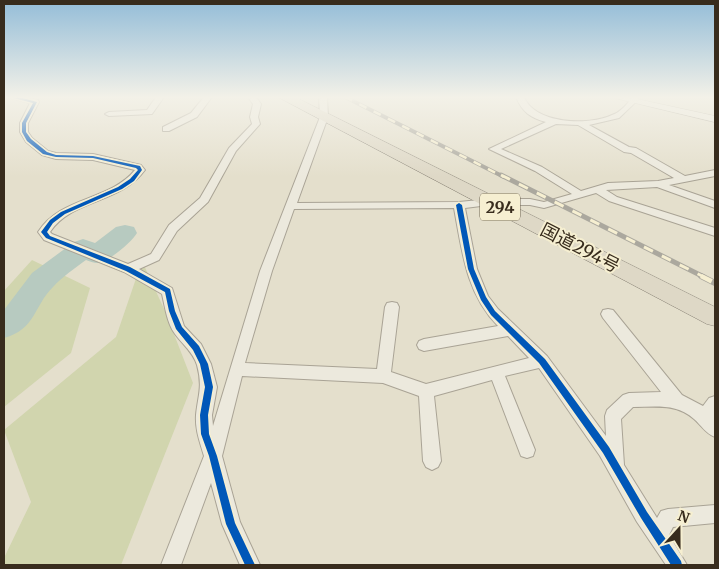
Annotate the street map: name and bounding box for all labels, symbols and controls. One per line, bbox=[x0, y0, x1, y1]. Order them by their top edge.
road number: 294 bbox=[480, 193, 520, 220]
street label: 国道294号 bbox=[537, 218, 624, 277]
north arrow bbox=[654, 504, 704, 554]
text: N bbox=[675, 506, 692, 527]

